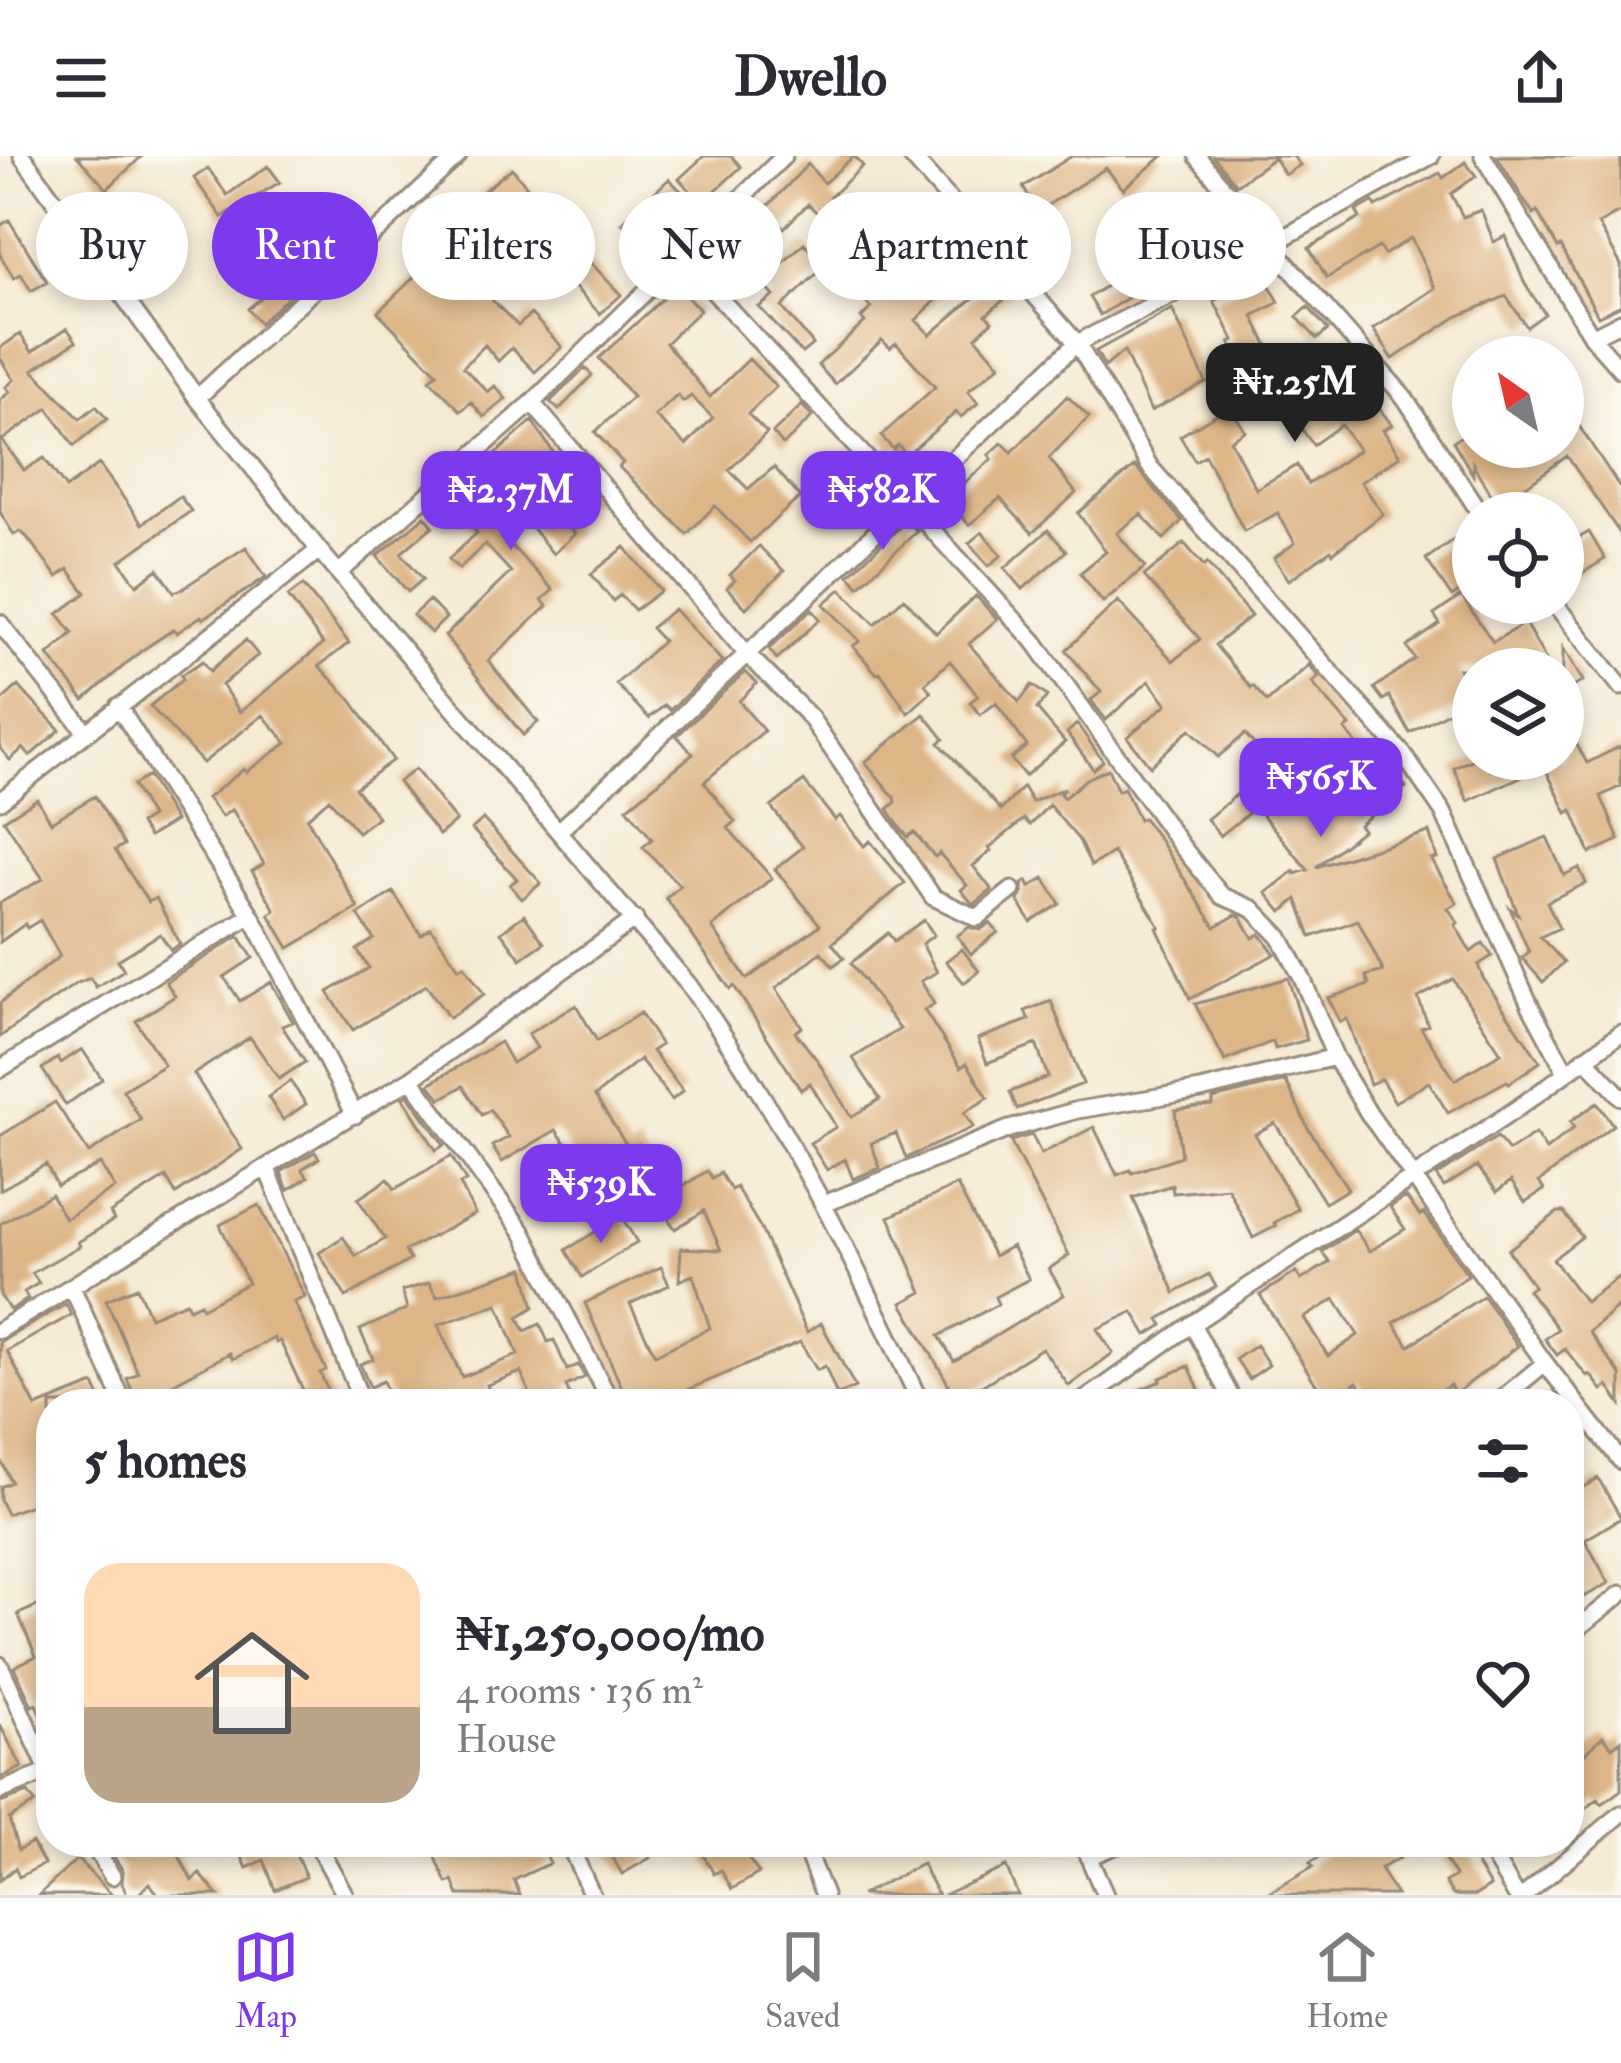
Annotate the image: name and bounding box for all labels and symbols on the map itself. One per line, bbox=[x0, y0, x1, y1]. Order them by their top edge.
north arrow bbox=[1452, 336, 1584, 468]
pin: ₦1.25M bbox=[1197, 343, 1393, 445]
pin: ₦2.37M bbox=[413, 451, 609, 553]
pin: ₦582K bbox=[799, 451, 967, 553]
pin: ₦565K bbox=[1237, 738, 1405, 840]
pin: ₦539K bbox=[517, 1144, 685, 1246]

